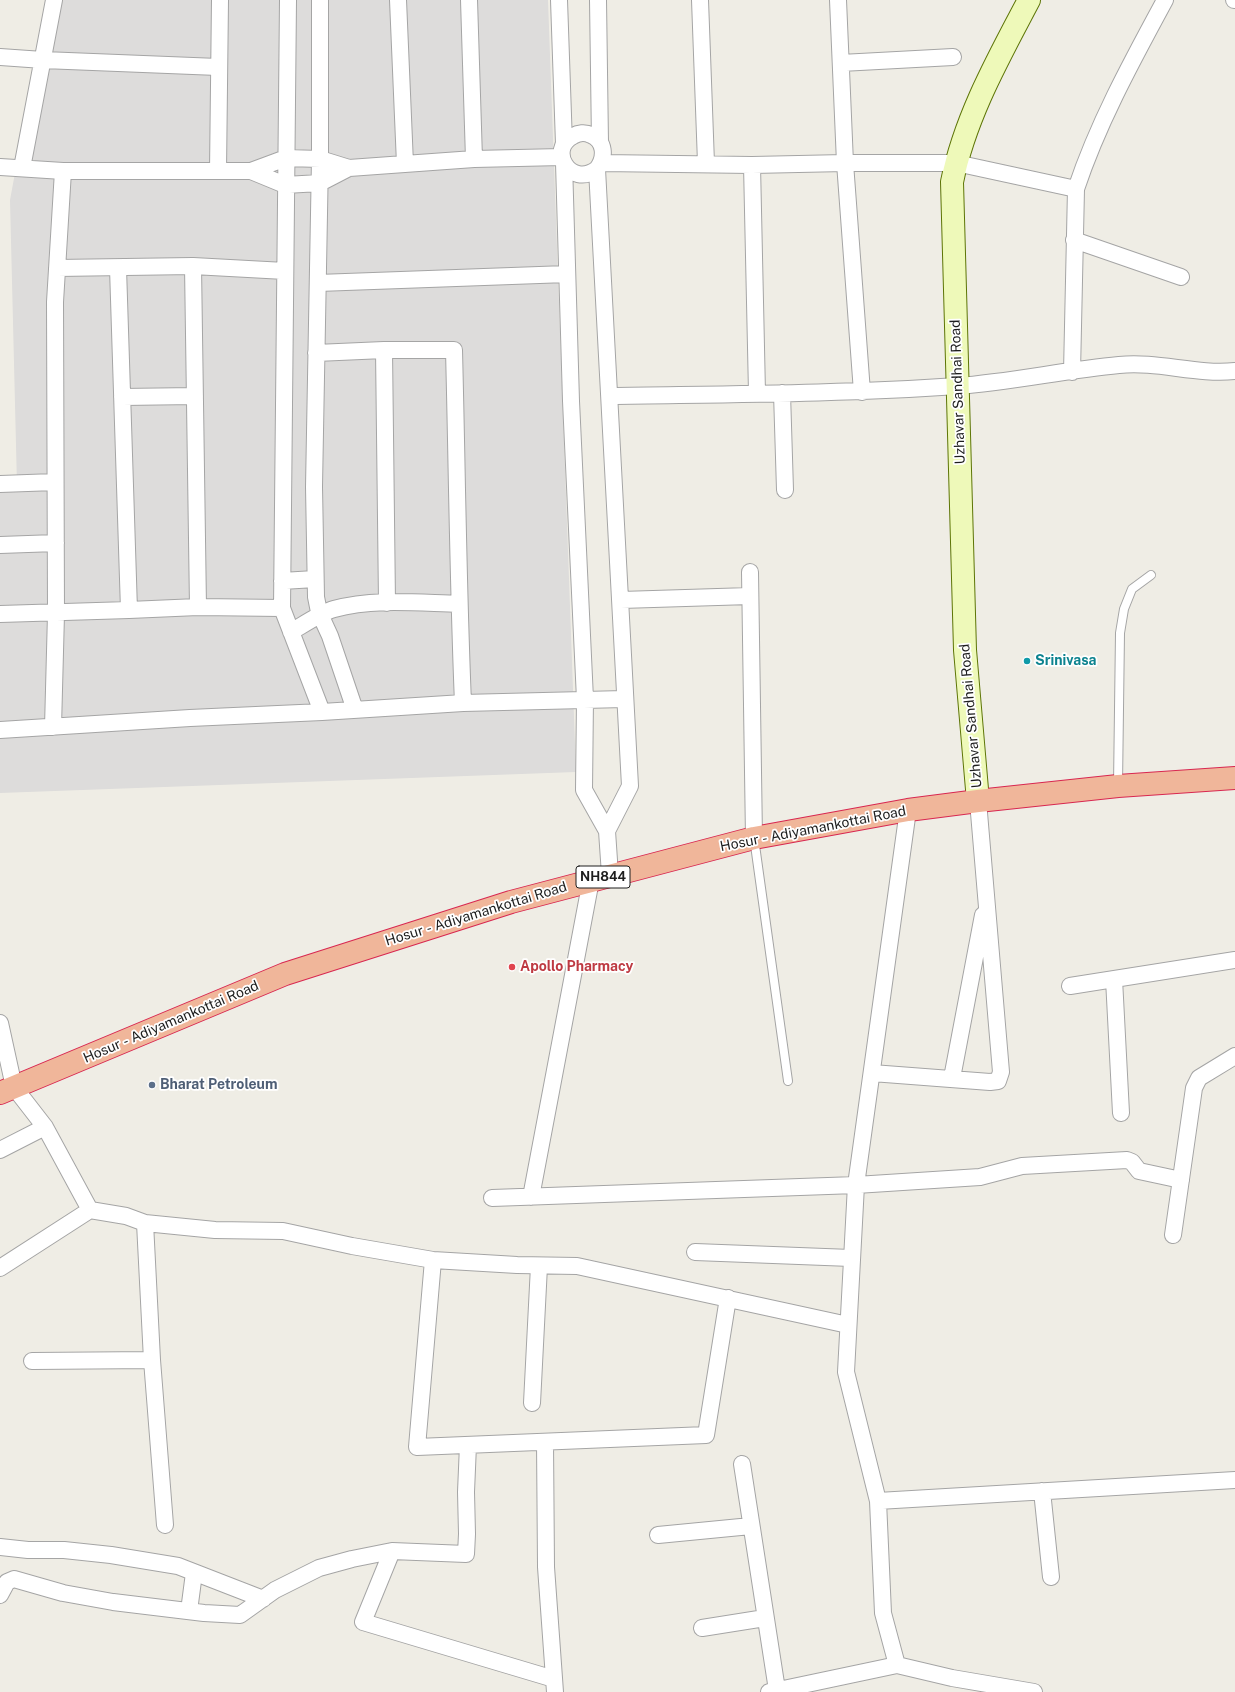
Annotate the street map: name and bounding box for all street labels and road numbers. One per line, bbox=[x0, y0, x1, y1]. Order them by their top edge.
street label: Uzhavar Sandhai Road bbox=[947, 319, 969, 465]
street label: Uzhavar Sandhai Road bbox=[956, 643, 986, 789]
street label: Hosur - Adiyamankottai Road bbox=[719, 803, 907, 855]
road number: NH844 bbox=[576, 866, 630, 888]
street label: Hosur - Adiyamankottai Road bbox=[383, 878, 569, 950]
street label: Hosur - Adiyamankottai Road bbox=[81, 977, 261, 1067]

